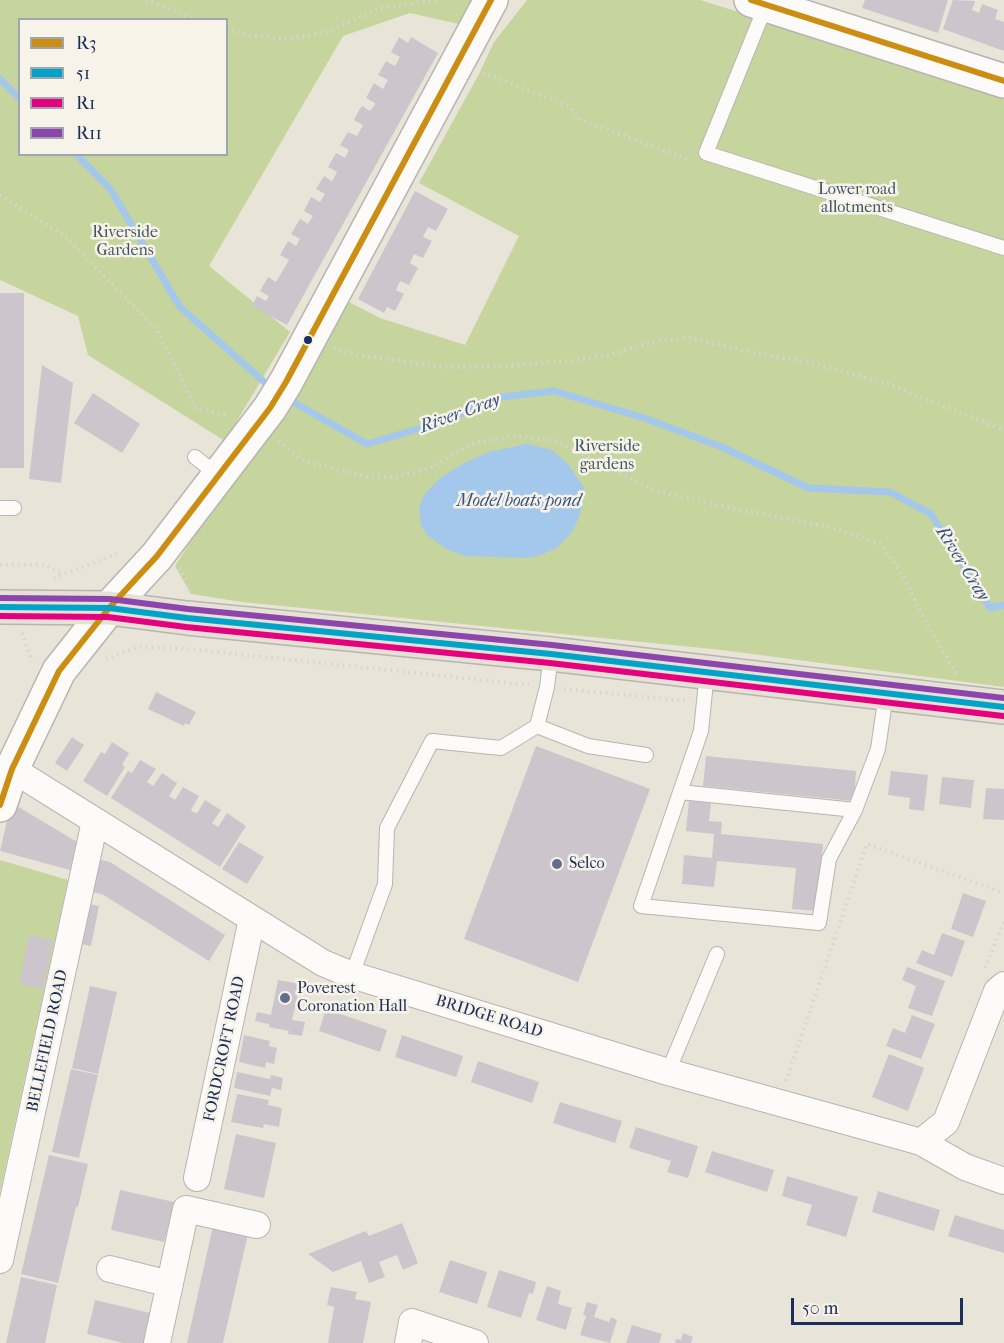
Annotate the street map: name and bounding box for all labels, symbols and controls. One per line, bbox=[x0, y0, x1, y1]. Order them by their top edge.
legend bbox=[18, 18, 228, 156]
text: R3 bbox=[76, 33, 96, 54]
text: 51 bbox=[76, 63, 90, 84]
text: R1 bbox=[76, 93, 95, 114]
text: R11 bbox=[76, 123, 102, 144]
park label: Lower road allotments bbox=[818, 180, 896, 218]
park label: Riverside Gardens bbox=[92, 223, 158, 261]
unlabelled marker bbox=[302, 334, 314, 346]
water label: River Cray bbox=[417, 390, 503, 438]
park label: Riverside gardens bbox=[574, 437, 640, 475]
water label: Model boats pond bbox=[457, 491, 581, 513]
water label: River Cray bbox=[931, 523, 993, 605]
place label: Selco bbox=[569, 854, 605, 874]
marker: Selco bbox=[550, 857, 564, 871]
street label: BELLEFIELD ROAD bbox=[24, 968, 72, 1114]
street label: FORDCROFT ROAD bbox=[200, 974, 250, 1124]
place label: Poverest Coronation Hall bbox=[297, 979, 407, 1017]
marker: Poverest Coronation Hall bbox=[278, 991, 292, 1005]
street label: BRIDGE ROAD bbox=[433, 992, 545, 1042]
scale bar bbox=[794, 1286, 966, 1324]
text: 50 m bbox=[802, 1298, 838, 1319]

